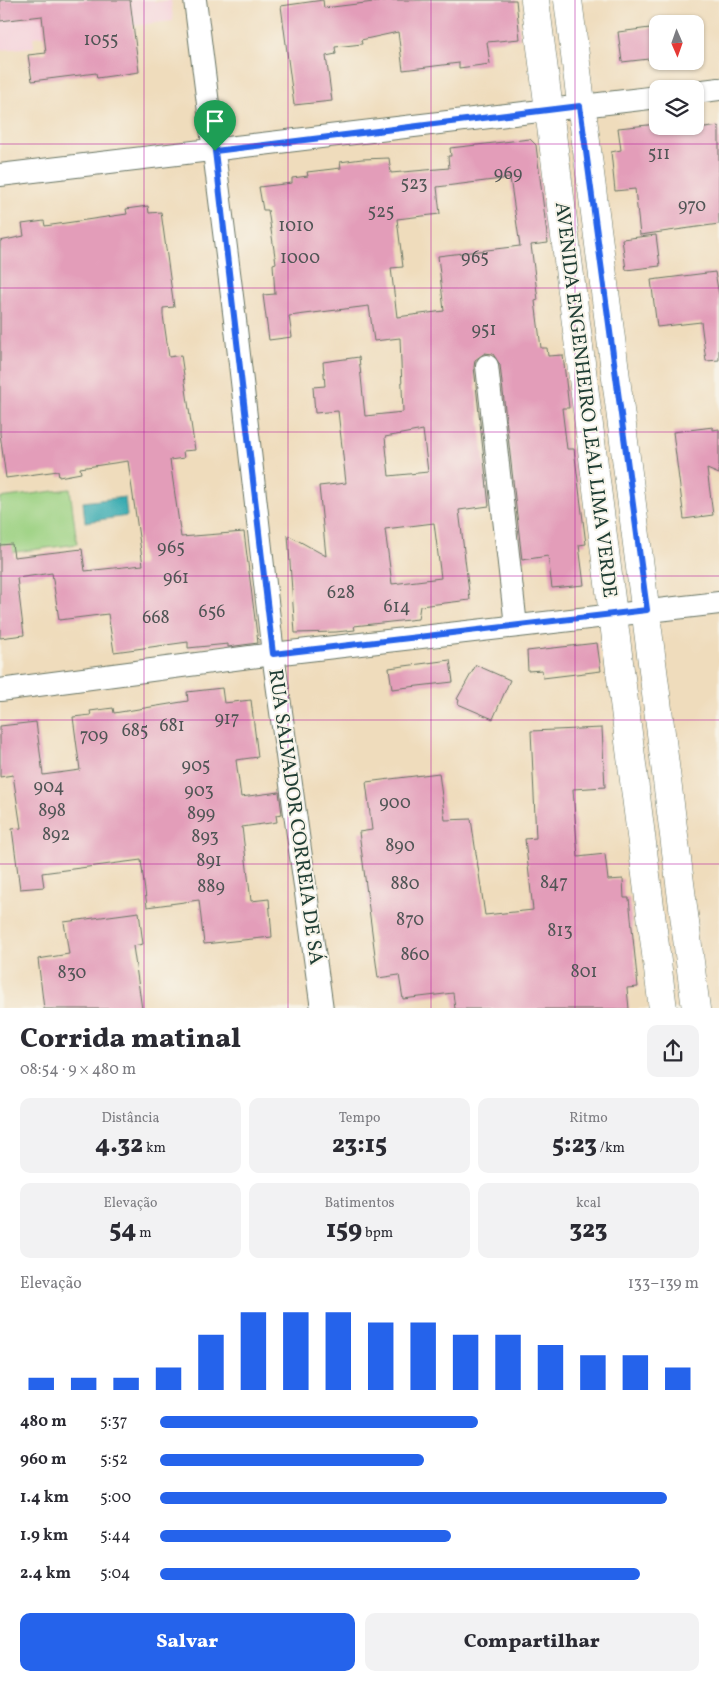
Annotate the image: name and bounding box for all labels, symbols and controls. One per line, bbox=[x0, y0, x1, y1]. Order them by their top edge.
north arrow bbox=[649, 15, 704, 70]
map controls bbox=[649, 15, 704, 135]
house number: 1055 bbox=[84, 28, 118, 53]
button: layers bbox=[649, 80, 704, 135]
pin bbox=[194, 100, 236, 151]
icon: arrive bbox=[201, 107, 229, 135]
house number: 511 bbox=[648, 142, 670, 167]
house number: 969 bbox=[494, 162, 522, 187]
house number: 523 bbox=[400, 172, 428, 197]
house number: 970 bbox=[678, 194, 706, 219]
house number: 525 bbox=[368, 200, 394, 225]
street label: AVENIDA ENGENHEIRO LEAL LIMA VERDE bbox=[547, 201, 623, 599]
house number: 1010 bbox=[278, 214, 314, 239]
house number: 1000 bbox=[280, 246, 320, 271]
house number: 965 bbox=[461, 246, 489, 271]
house number: 951 bbox=[472, 318, 496, 343]
house number: 965 bbox=[157, 536, 185, 561]
house number: 961 bbox=[163, 566, 189, 591]
house number: 628 bbox=[327, 581, 355, 606]
house number: 614 bbox=[384, 595, 410, 620]
house number: 656 bbox=[199, 600, 225, 625]
house number: 668 bbox=[142, 606, 170, 631]
street label: RUA SALVADOR CORREIA DE SÁ bbox=[260, 667, 330, 967]
house number: 917 bbox=[214, 707, 240, 732]
house number: 681 bbox=[159, 714, 185, 739]
house number: 685 bbox=[122, 719, 148, 744]
house number: 709 bbox=[80, 724, 108, 749]
house number: 905 bbox=[182, 754, 211, 779]
house number: 904 bbox=[34, 775, 64, 800]
house number: 903 bbox=[184, 779, 214, 804]
house number: 900 bbox=[379, 791, 411, 816]
house number: 898 bbox=[38, 799, 66, 824]
house number: 899 bbox=[187, 802, 215, 827]
house number: 892 bbox=[42, 823, 70, 848]
house number: 893 bbox=[191, 825, 219, 850]
house number: 890 bbox=[385, 834, 415, 859]
house number: 891 bbox=[196, 849, 222, 874]
house number: 847 bbox=[540, 871, 568, 896]
house number: 880 bbox=[390, 872, 420, 897]
house number: 889 bbox=[197, 875, 225, 900]
house number: 870 bbox=[396, 908, 424, 933]
house number: 813 bbox=[547, 919, 573, 944]
house number: 860 bbox=[400, 943, 430, 968]
house number: 801 bbox=[571, 960, 597, 985]
house number: 830 bbox=[58, 961, 87, 986]
text: Corrida matinal bbox=[20, 1020, 241, 1059]
button: share bbox=[647, 1025, 699, 1077]
text: 08:54 · 9 × 480 m bbox=[20, 1059, 136, 1081]
text: Distância bbox=[101, 1109, 160, 1128]
text: Tempo bbox=[339, 1109, 380, 1128]
text: Ritmo bbox=[569, 1109, 608, 1128]
text: 4.32 bbox=[95, 1128, 143, 1163]
text: 23:15 bbox=[332, 1128, 387, 1163]
text: 5:23 bbox=[552, 1128, 597, 1163]
text: km bbox=[143, 1139, 166, 1158]
text: /km bbox=[597, 1139, 625, 1158]
text: Elevação bbox=[103, 1194, 158, 1213]
text: Batimentos bbox=[324, 1194, 395, 1213]
text: kcal bbox=[576, 1194, 601, 1213]
text: 54 bbox=[109, 1213, 136, 1248]
text: 159 bbox=[326, 1213, 362, 1248]
text: 323 bbox=[569, 1213, 608, 1248]
text: m bbox=[136, 1224, 152, 1243]
text: bpm bbox=[362, 1224, 393, 1243]
text: Elevação bbox=[20, 1273, 82, 1295]
text: 133–139 m bbox=[628, 1273, 699, 1295]
text: 480 m bbox=[20, 1411, 67, 1433]
text: 5:37 bbox=[100, 1411, 127, 1433]
text: 960 m bbox=[20, 1449, 66, 1471]
text: 5:52 bbox=[100, 1449, 128, 1471]
text: 1.4 km bbox=[20, 1487, 69, 1509]
text: 5:00 bbox=[100, 1487, 131, 1509]
text: 1.9 km bbox=[20, 1525, 68, 1547]
text: 5:44 bbox=[100, 1525, 131, 1547]
text: 2.4 km bbox=[20, 1563, 71, 1585]
text: 5:04 bbox=[100, 1563, 130, 1585]
button: Salvar bbox=[20, 1613, 355, 1671]
button: Compartilhar bbox=[365, 1613, 699, 1671]

